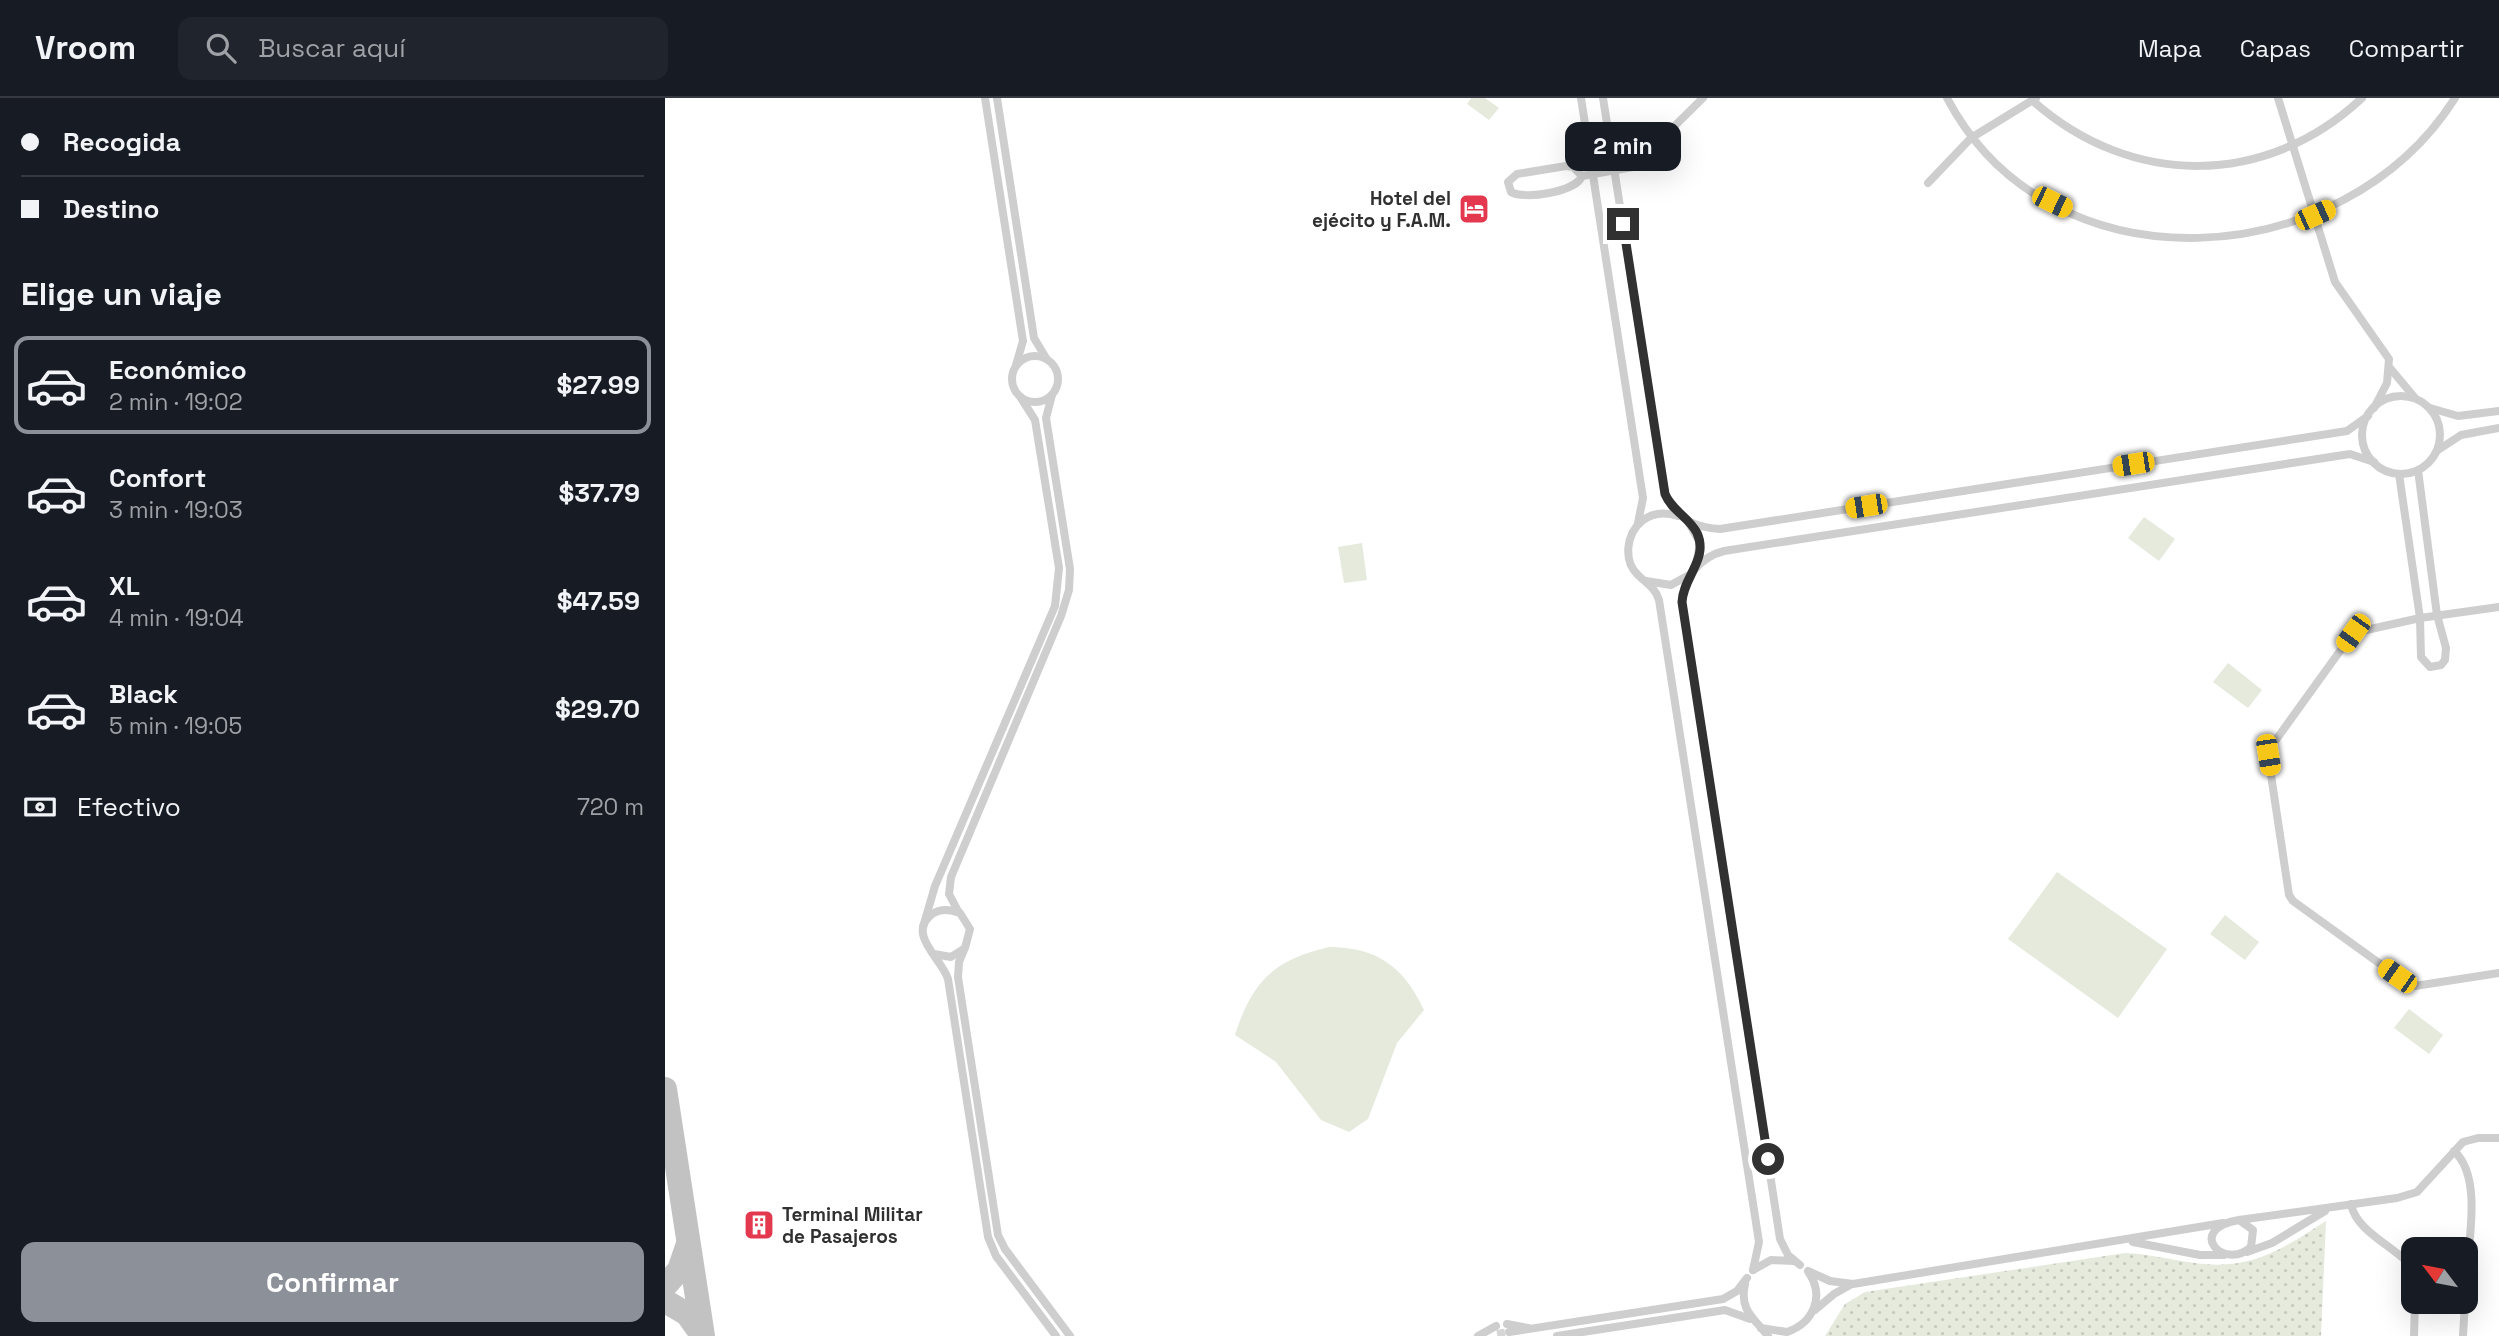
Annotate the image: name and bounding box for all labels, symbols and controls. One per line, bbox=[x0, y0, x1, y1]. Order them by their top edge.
search box bbox=[178, 17, 668, 80]
text: Vroom bbox=[35, 27, 136, 69]
icon: search bbox=[202, 29, 240, 67]
text: Buscar aquí bbox=[258, 31, 406, 65]
text: Mapa bbox=[2138, 33, 2202, 64]
text: Capas bbox=[2240, 33, 2311, 64]
text: Compartir bbox=[2349, 33, 2464, 64]
callout: 2 min bbox=[1565, 122, 1681, 172]
text: Recogida bbox=[63, 125, 181, 159]
text: 2 min bbox=[1593, 131, 1653, 161]
car bbox=[2029, 183, 2076, 221]
place label: Hotel del ejécito y F.A.M. bbox=[1312, 186, 1451, 233]
text: Destino bbox=[63, 192, 159, 226]
hotel icon: Hotel del ejécito y F.A.M. bbox=[1457, 192, 1491, 226]
car bbox=[2292, 197, 2339, 233]
route end bbox=[1607, 208, 1639, 240]
text: Elige un viaje bbox=[21, 274, 222, 314]
text: Económico bbox=[109, 353, 247, 387]
icon: car bbox=[25, 354, 88, 417]
text: $27.99 bbox=[557, 368, 640, 402]
text: 2 min · 19:02 bbox=[109, 387, 243, 417]
car bbox=[2111, 450, 2156, 478]
text: Confort bbox=[109, 461, 206, 495]
icon: car bbox=[25, 462, 88, 525]
text: $37.79 bbox=[558, 476, 640, 510]
car bbox=[1844, 492, 1889, 520]
text: 3 min · 19:03 bbox=[109, 495, 243, 525]
text: XL bbox=[109, 569, 140, 603]
icon: car bbox=[25, 570, 88, 633]
text: $47.59 bbox=[557, 584, 640, 618]
text: 4 min · 19:04 bbox=[109, 603, 244, 633]
car bbox=[2333, 610, 2374, 656]
text: Black bbox=[109, 677, 178, 711]
icon: car bbox=[25, 678, 88, 741]
text: $29.70 bbox=[555, 692, 640, 726]
text: 5 min · 19:05 bbox=[109, 711, 242, 741]
car bbox=[2255, 733, 2282, 777]
icon: cash bbox=[21, 788, 59, 826]
text: Efectivo bbox=[77, 790, 181, 824]
text: 720 m bbox=[577, 792, 644, 822]
car bbox=[2374, 955, 2421, 997]
route start bbox=[1752, 1143, 1784, 1175]
place label: Terminal Militar de Pasajeros bbox=[782, 1202, 923, 1249]
building icon: Terminal Militar de Pasajeros bbox=[742, 1208, 776, 1242]
north arrow bbox=[2401, 1237, 2478, 1314]
map controls bbox=[2401, 1237, 2478, 1314]
button: Confirmar bbox=[21, 1242, 644, 1322]

